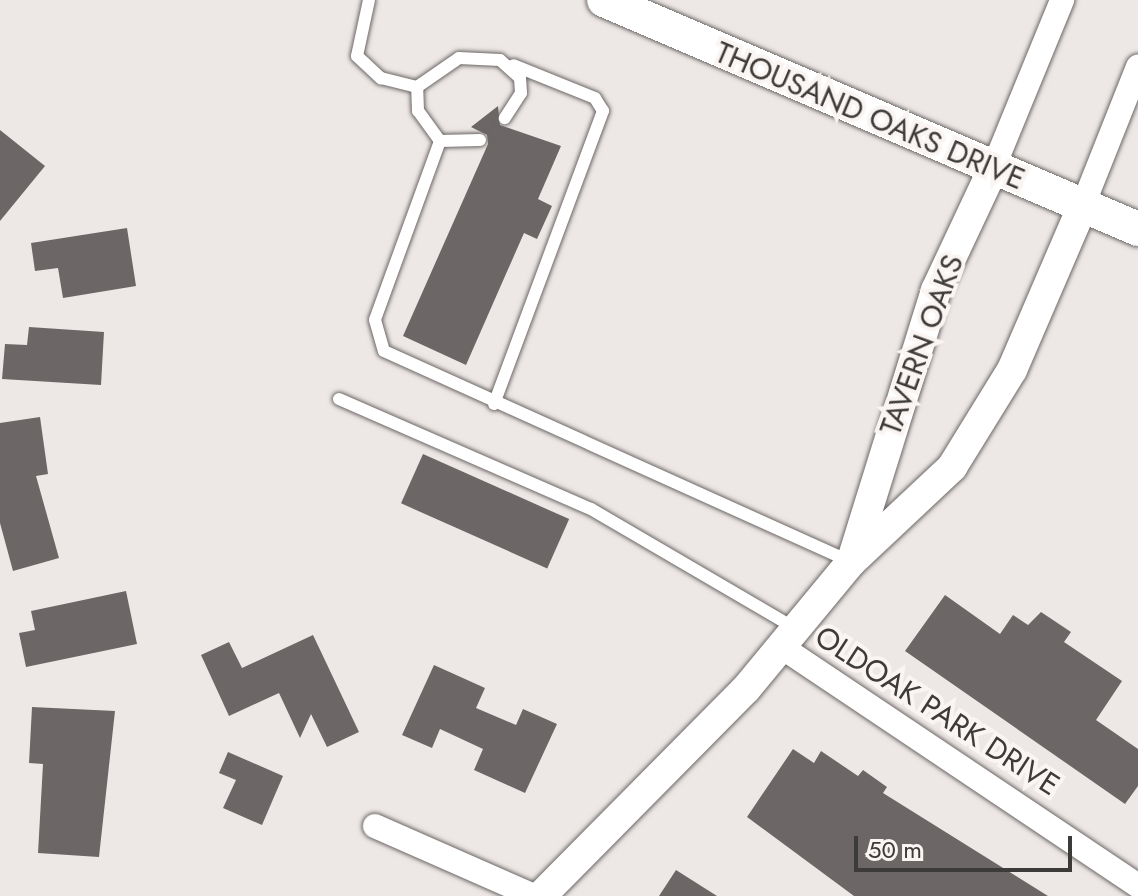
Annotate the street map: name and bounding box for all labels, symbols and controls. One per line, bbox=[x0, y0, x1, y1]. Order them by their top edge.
street label: THOUSAND OAKS DRIVE bbox=[710, 34, 1030, 198]
street label: TAVERN OAKS bbox=[873, 250, 971, 440]
street label: OLDOAK PARK DRIVE bbox=[808, 619, 1066, 803]
scale bar bbox=[858, 820, 1076, 870]
text: 50 m bbox=[868, 832, 922, 867]

